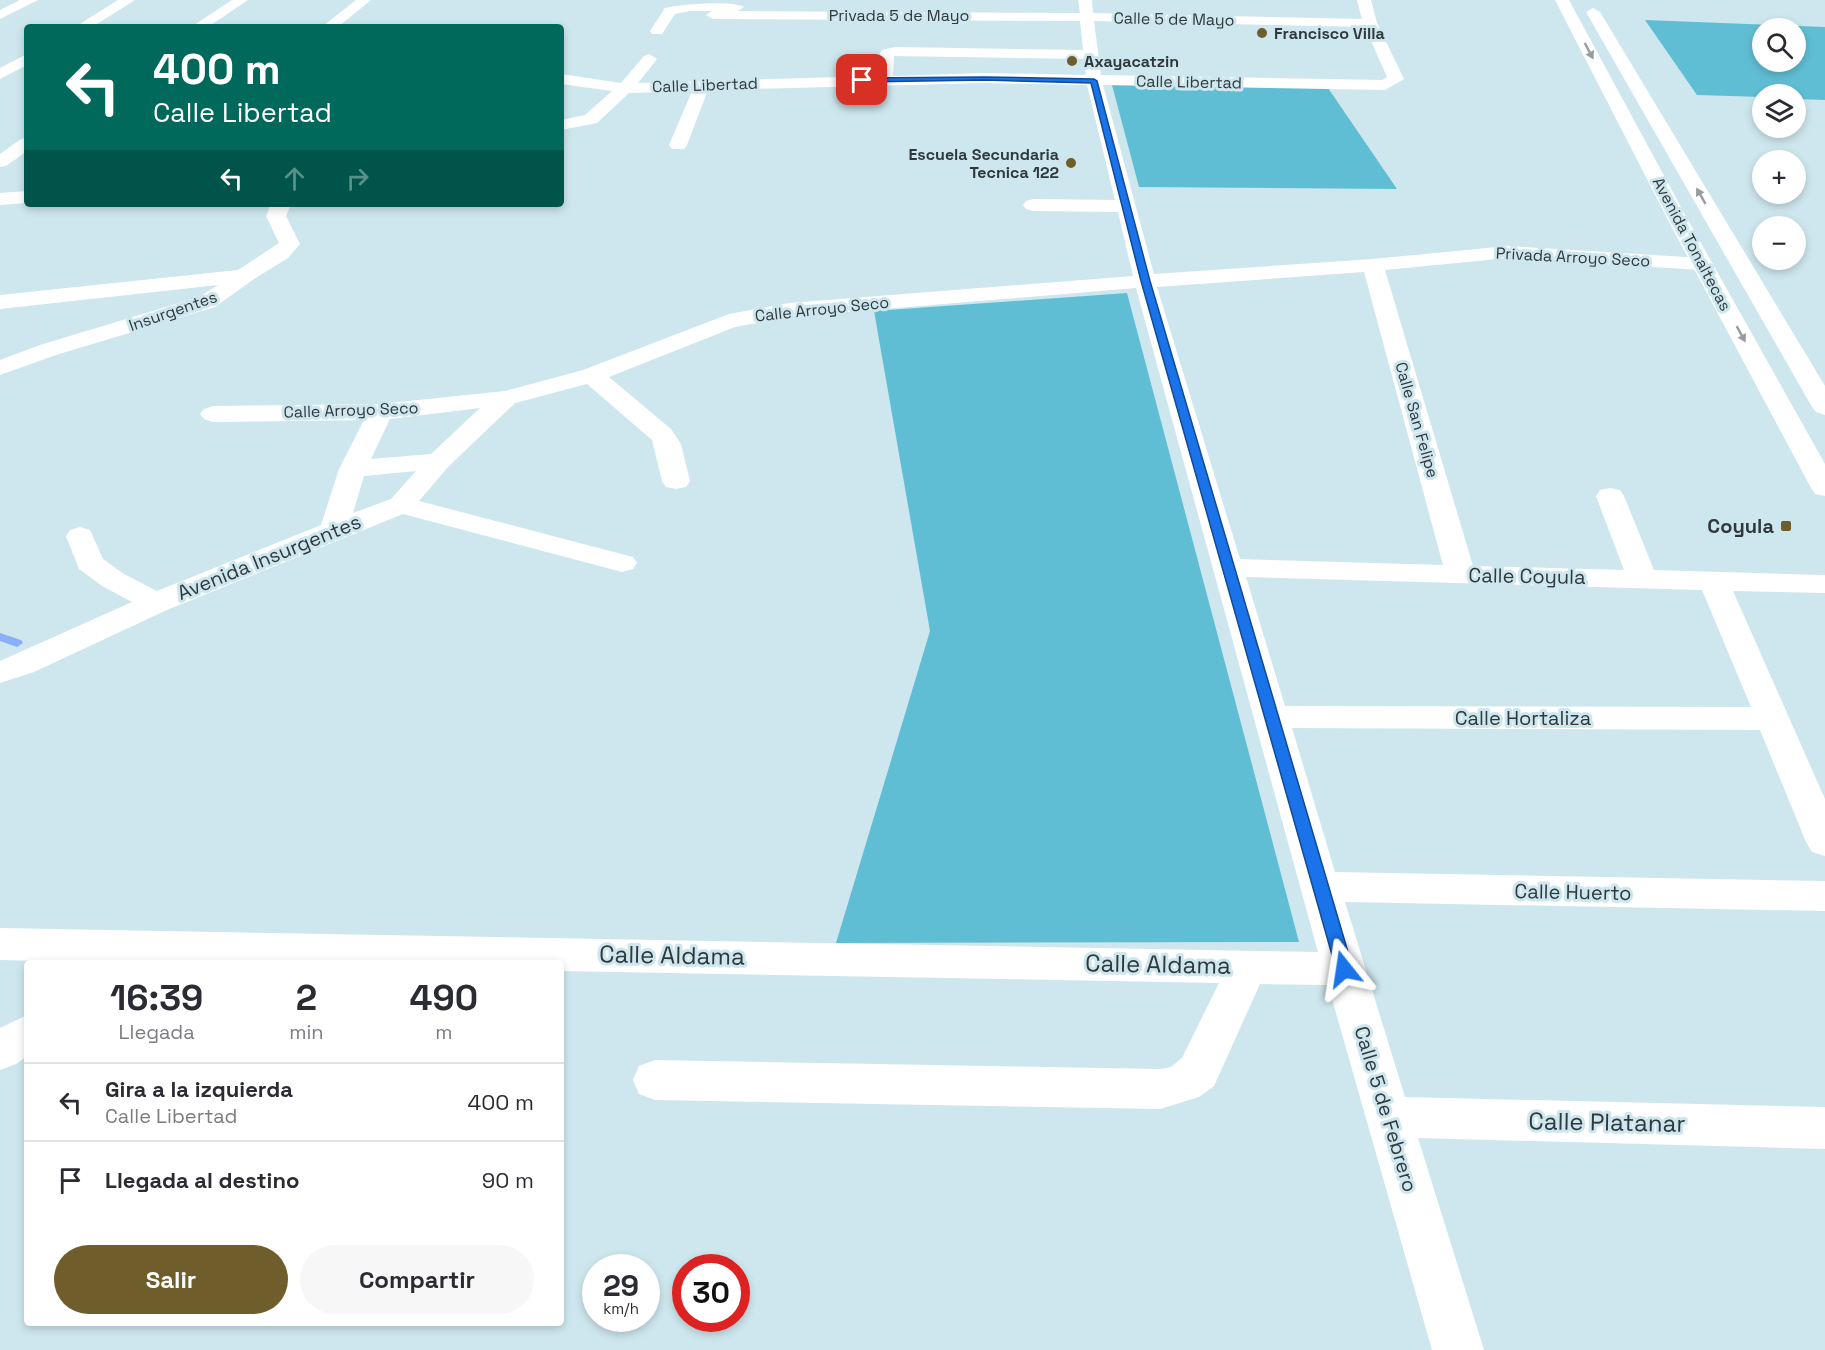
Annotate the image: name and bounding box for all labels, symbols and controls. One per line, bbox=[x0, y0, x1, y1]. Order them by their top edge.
street label: Privada 5 de Mayo bbox=[829, 5, 969, 26]
street label: Calle 5 de Mayo bbox=[1113, 7, 1235, 31]
map controls bbox=[1752, 18, 1806, 270]
button: search bbox=[1752, 18, 1806, 72]
place label: Francisco Villa bbox=[1274, 23, 1385, 44]
marker: Francisco Villa bbox=[1255, 26, 1269, 40]
text: 400 m bbox=[153, 43, 281, 96]
one-way arrow bbox=[1584, 43, 1594, 60]
icon: left bbox=[54, 48, 132, 126]
place label: Axayacatzin bbox=[1084, 51, 1179, 72]
pin bbox=[836, 54, 887, 105]
marker: Axayacatzin bbox=[1065, 54, 1079, 68]
icon: arrive bbox=[845, 63, 878, 96]
street label: Calle Libertad bbox=[1136, 71, 1242, 93]
street label: Calle Libertad bbox=[652, 73, 758, 97]
button: layers bbox=[1752, 84, 1806, 138]
text: Calle Libertad bbox=[153, 95, 332, 130]
place label: Escuela Secundaria Tecnica 122 bbox=[908, 144, 1059, 183]
button: + bbox=[1752, 150, 1806, 204]
marker: Escuela Secundaria Tecnica 122 bbox=[1064, 156, 1078, 170]
icon: left bbox=[215, 162, 248, 195]
icon: ahead bbox=[278, 162, 311, 195]
icon: right bbox=[341, 162, 374, 195]
street label: Avenida Tonaltecas bbox=[1648, 173, 1736, 315]
one-way arrow bbox=[1695, 188, 1706, 204]
button: − bbox=[1752, 216, 1806, 270]
street label: Privada Arroyo Seco bbox=[1495, 242, 1651, 272]
street label: Insurgentes bbox=[126, 286, 220, 336]
street label: Calle Arroyo Seco bbox=[754, 292, 890, 326]
one-way arrow bbox=[1736, 326, 1746, 343]
street label: Calle San Felipe bbox=[1390, 360, 1444, 480]
street label: Calle Arroyo Seco bbox=[283, 397, 419, 423]
street label: Avenida Insurgentes bbox=[173, 508, 365, 606]
place label: Coyula bbox=[1707, 513, 1774, 539]
marker: Coyula bbox=[1779, 519, 1793, 533]
street label: Calle Coyula bbox=[1468, 562, 1586, 590]
street label: Calle Hortaliza bbox=[1455, 705, 1591, 731]
street label: Calle Huerto bbox=[1514, 878, 1632, 906]
position arrow bbox=[1312, 937, 1376, 1001]
street label: Calle Aldama bbox=[599, 938, 745, 972]
street label: Calle Aldama bbox=[1085, 947, 1231, 981]
text: 16:39 bbox=[110, 975, 203, 1021]
text: 2 bbox=[296, 975, 317, 1021]
text: 490 bbox=[410, 975, 478, 1021]
text: Llegada bbox=[119, 1019, 195, 1045]
text: min bbox=[289, 1019, 324, 1045]
text: m bbox=[435, 1019, 452, 1045]
street label: Calle 5 de Febrero bbox=[1348, 1023, 1424, 1195]
text: Gira a la izquierda bbox=[105, 1075, 293, 1103]
icon: left bbox=[54, 1086, 87, 1119]
text: 400 m bbox=[467, 1088, 534, 1116]
text: Calle Libertad bbox=[105, 1103, 237, 1129]
street label: Calle Platanar bbox=[1528, 1105, 1686, 1139]
icon: arrive bbox=[54, 1164, 87, 1197]
text: Llegada al destino bbox=[105, 1166, 299, 1194]
text: 90 m bbox=[482, 1166, 534, 1194]
button: Salir bbox=[54, 1245, 288, 1314]
button: Compartir bbox=[300, 1245, 534, 1314]
speed limit sign: 30 bbox=[672, 1254, 750, 1332]
text: 29 bbox=[603, 1266, 639, 1305]
text: km/h bbox=[603, 1299, 639, 1318]

